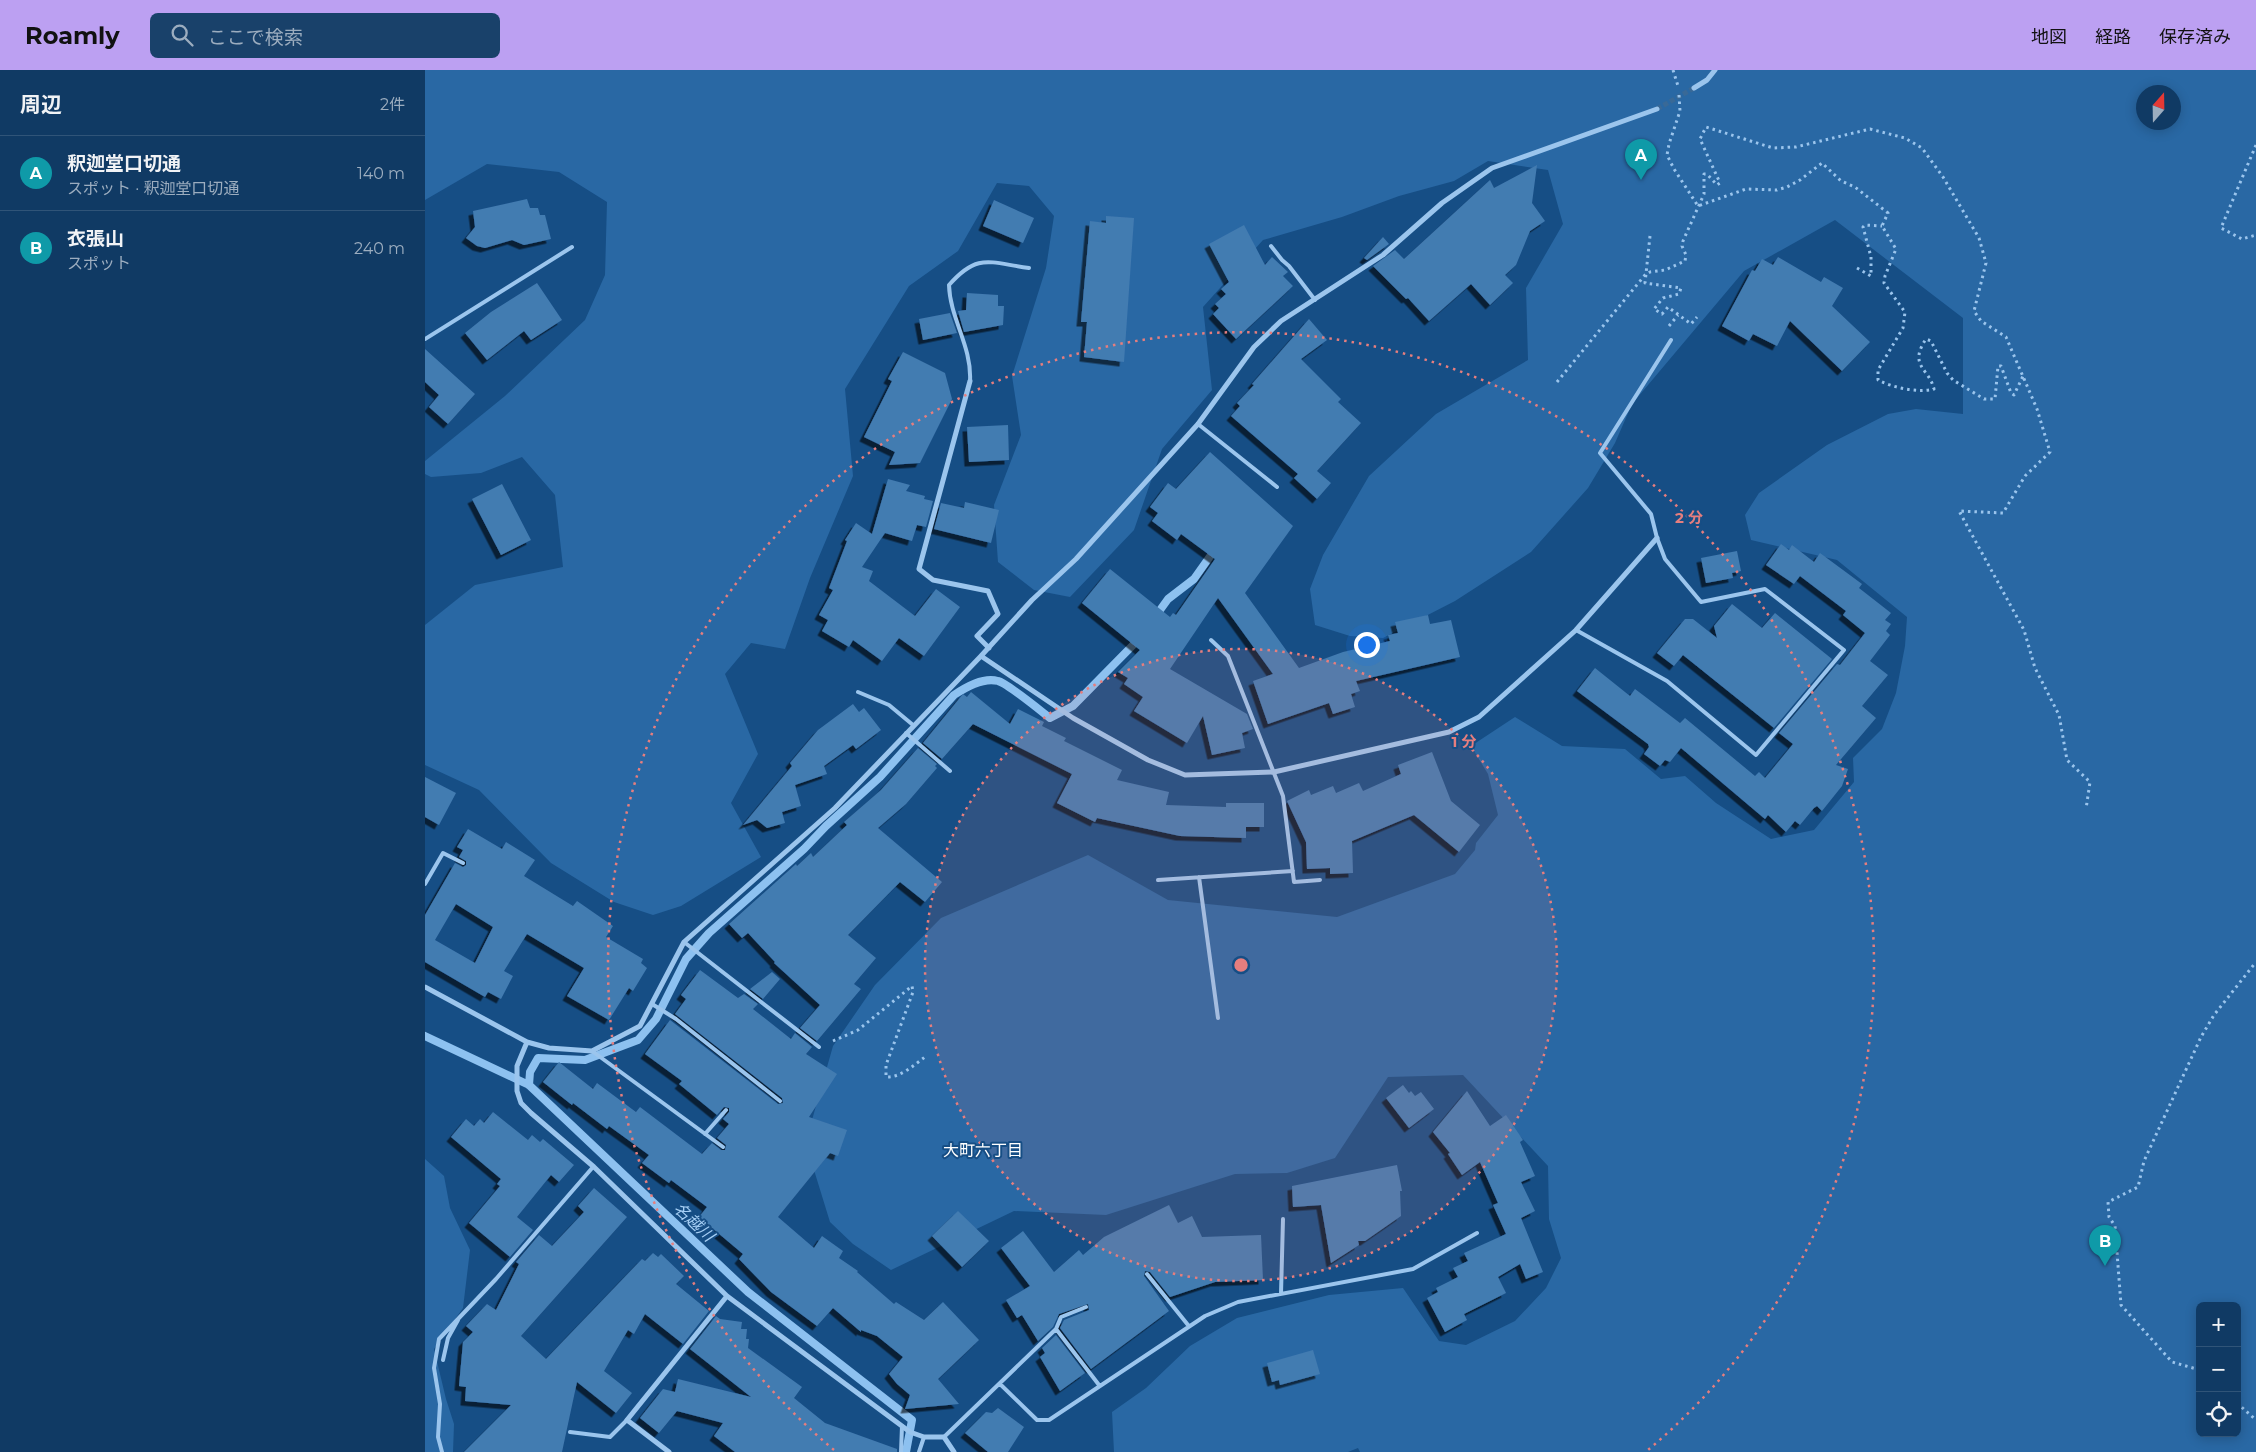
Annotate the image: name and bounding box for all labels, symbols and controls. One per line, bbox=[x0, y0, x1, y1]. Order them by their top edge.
search box bbox=[150, 13, 500, 58]
text: Roamly bbox=[25, 21, 120, 50]
icon: search bbox=[168, 21, 196, 49]
text: ここで検索 bbox=[208, 26, 303, 49]
text: 地図 bbox=[2031, 26, 2067, 48]
text: 経路 bbox=[2095, 26, 2131, 48]
text: 保存済み bbox=[2159, 26, 2231, 48]
north arrow bbox=[2136, 85, 2181, 130]
text: 周辺 bbox=[20, 92, 62, 117]
text: 2件 bbox=[380, 95, 405, 114]
pin: A bbox=[1625, 139, 1657, 180]
text: 釈迦堂口切通 bbox=[67, 152, 181, 175]
text: A bbox=[30, 164, 42, 183]
text: 140 m bbox=[357, 164, 405, 183]
text: スポット · 釈迦堂口切通 bbox=[67, 179, 239, 198]
text: 衣張山 bbox=[67, 227, 124, 250]
text: B bbox=[30, 239, 42, 258]
text: 240 m bbox=[354, 239, 405, 258]
text: スポット bbox=[67, 254, 131, 273]
text: 2 分 bbox=[1675, 508, 1703, 527]
your location bbox=[1354, 632, 1380, 658]
text: 1 分 bbox=[1451, 732, 1477, 751]
centre of rings bbox=[1232, 956, 1250, 974]
district label: 大町六丁目 bbox=[943, 1141, 1023, 1160]
water label: 名越川 bbox=[670, 1199, 719, 1247]
pin: B bbox=[2089, 1225, 2121, 1266]
map controls bbox=[2196, 1302, 2241, 1437]
button: + bbox=[2196, 1302, 2241, 1347]
button: − bbox=[2196, 1347, 2241, 1392]
button: locate bbox=[2196, 1392, 2241, 1437]

